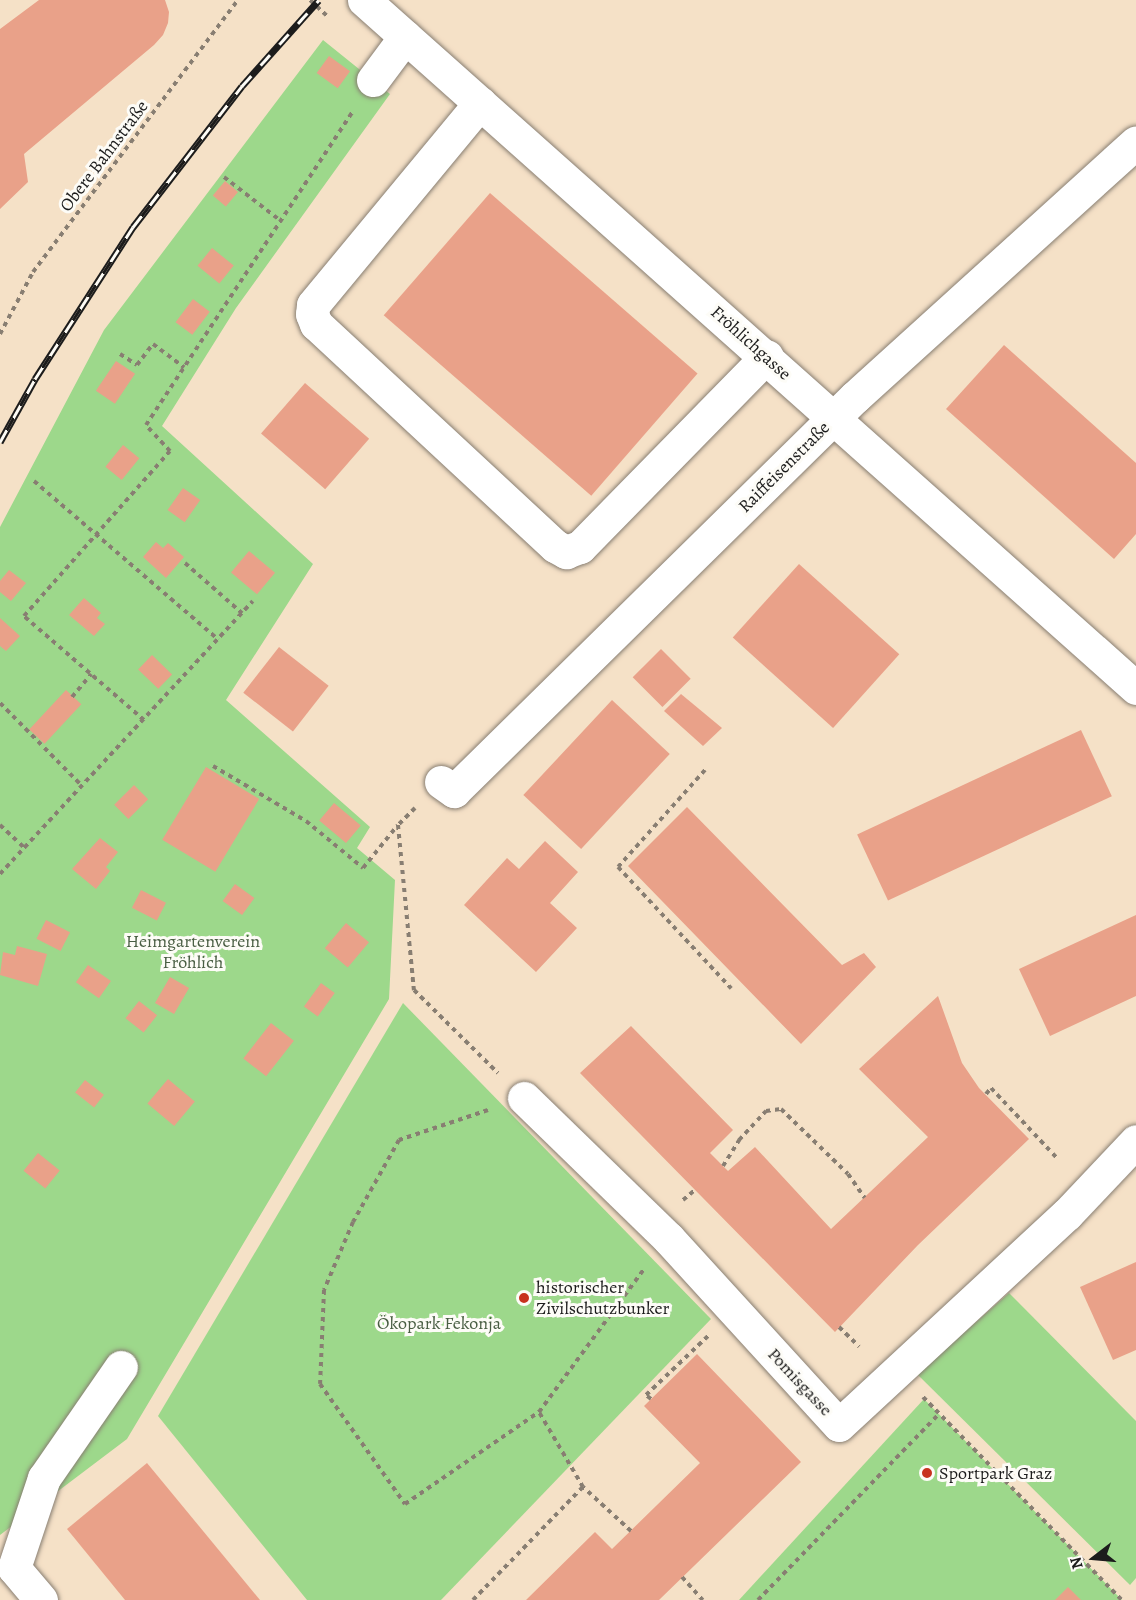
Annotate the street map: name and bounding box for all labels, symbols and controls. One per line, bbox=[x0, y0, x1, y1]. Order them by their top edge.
street label: Obere Bahnstraße bbox=[55, 96, 153, 216]
street label: Fröhlichgasse bbox=[706, 301, 796, 385]
street label: Raiffeisenstraße bbox=[734, 417, 834, 517]
park label: Heimgartenverein Fröhlich bbox=[126, 931, 260, 974]
place label: historischer Zivilschutzbunker bbox=[536, 1277, 670, 1320]
marker: historischer Zivilschutzbunker bbox=[517, 1291, 531, 1305]
park label: Ökopark Fekonja bbox=[377, 1312, 501, 1334]
street label: Pomisgasse bbox=[763, 1344, 837, 1420]
place label: Sportpark Graz bbox=[939, 1462, 1052, 1484]
marker: Sportpark Graz bbox=[920, 1466, 934, 1480]
north arrow bbox=[1064, 1528, 1124, 1588]
text: N bbox=[1065, 1554, 1089, 1572]

